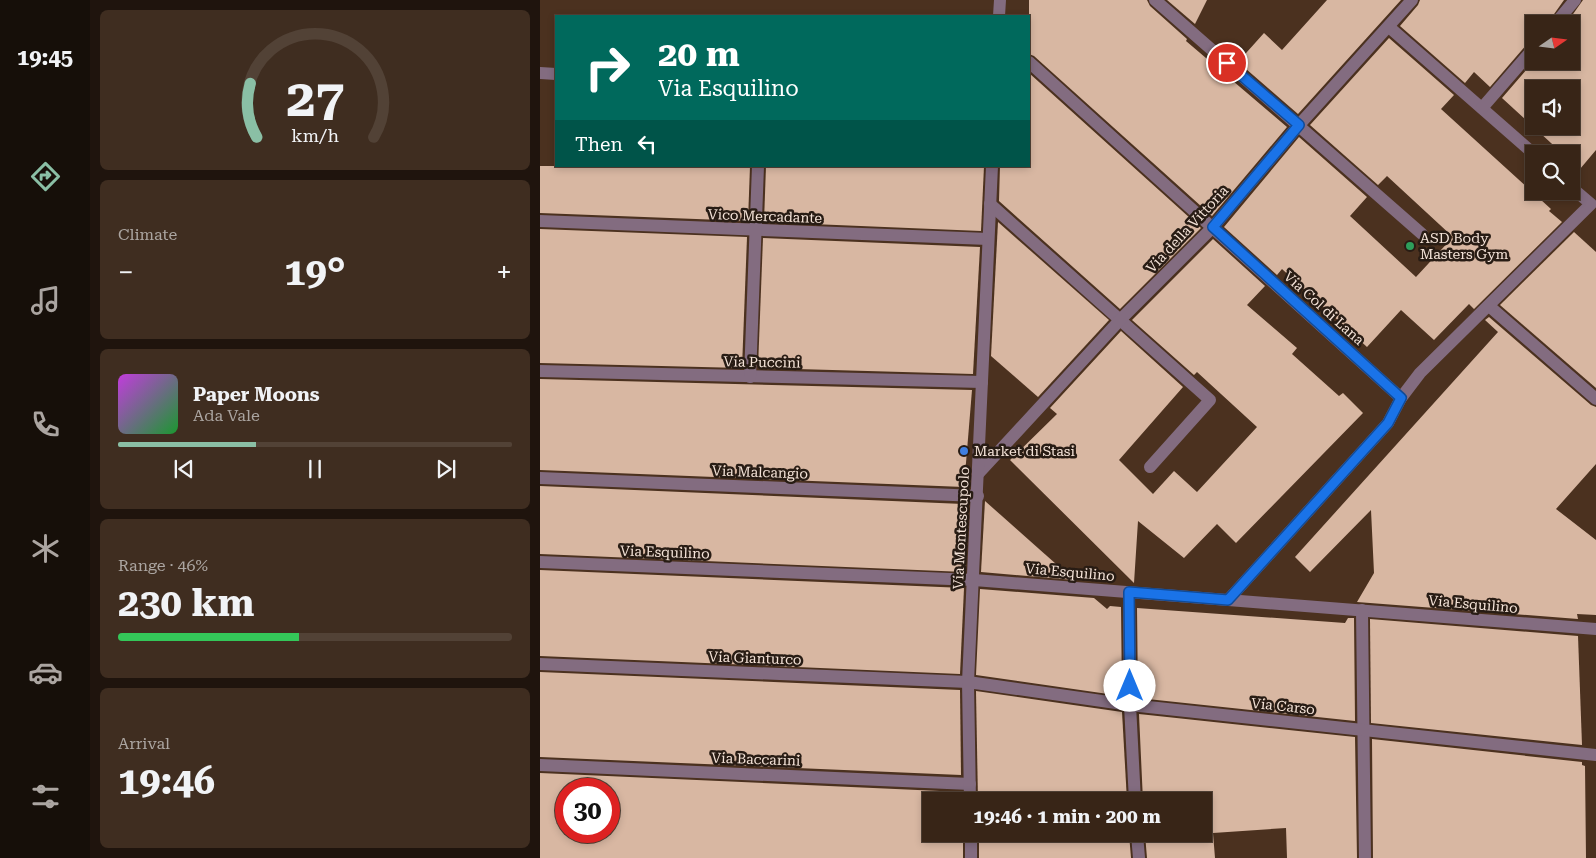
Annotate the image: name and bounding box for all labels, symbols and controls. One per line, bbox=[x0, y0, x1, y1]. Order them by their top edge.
north arrow bbox=[1525, 15, 1580, 70]
map controls bbox=[1525, 15, 1580, 200]
text: 20 m bbox=[658, 34, 740, 75]
icon: right bbox=[575, 35, 640, 100]
pin bbox=[1206, 42, 1248, 84]
text: 19:45 bbox=[17, 45, 73, 70]
icon: arrive bbox=[1213, 49, 1241, 77]
text: 27 bbox=[286, 68, 344, 129]
text: Via Esquilino bbox=[658, 76, 799, 101]
button: sound bbox=[1525, 80, 1580, 135]
text: km/h bbox=[291, 125, 339, 146]
icon: left bbox=[633, 130, 661, 158]
text: Then bbox=[575, 133, 623, 156]
button: search bbox=[1525, 145, 1580, 200]
icon: directions bbox=[28, 159, 63, 194]
street label: Via della Vittoria bbox=[1143, 182, 1232, 276]
street label: Vico Mercadante bbox=[708, 206, 823, 226]
text: Climate bbox=[118, 225, 177, 244]
place label: ASD Body Masters Gym bbox=[1420, 230, 1509, 262]
marker: ASD Body Masters Gym bbox=[1404, 240, 1416, 252]
text: 19° bbox=[284, 250, 346, 294]
text: − bbox=[118, 256, 134, 289]
text: + bbox=[496, 256, 512, 289]
street label: Via Col di Lana bbox=[1281, 268, 1368, 348]
icon: music bbox=[28, 283, 63, 318]
street label: Via Puccini bbox=[723, 353, 801, 371]
text: Paper Moons bbox=[193, 383, 320, 406]
text: Ada Vale bbox=[193, 406, 260, 425]
icon: phone bbox=[28, 407, 63, 442]
place label: Market di Stasi bbox=[974, 443, 1075, 459]
marker: Market di Stasi bbox=[958, 445, 970, 457]
icon: previous bbox=[170, 455, 198, 483]
icon: pause bbox=[301, 455, 329, 483]
icon: next bbox=[432, 455, 460, 483]
street label: Via Malcangio bbox=[712, 462, 808, 482]
street label: Via Montescupolo bbox=[950, 466, 972, 590]
icon: climate bbox=[28, 531, 63, 566]
street label: Via Esquilino bbox=[620, 542, 710, 562]
text: Range · 46% bbox=[118, 556, 208, 575]
street label: Via Esquilino bbox=[1025, 560, 1115, 584]
text: 230 km bbox=[118, 581, 254, 625]
street label: Via Esquilino bbox=[1428, 592, 1518, 616]
street label: Via Gianturco bbox=[708, 648, 802, 668]
icon: car bbox=[28, 655, 63, 690]
position arrow bbox=[1103, 659, 1155, 711]
street label: Via Carso bbox=[1250, 695, 1316, 717]
text: Arrival bbox=[118, 734, 170, 753]
street label: Via Baccarini bbox=[711, 749, 801, 769]
text: 19:46 bbox=[118, 759, 215, 803]
speed limit sign: 30 bbox=[555, 778, 620, 843]
icon: filters bbox=[28, 779, 63, 814]
text: 19:46 · 1 min · 200 m bbox=[973, 805, 1161, 828]

